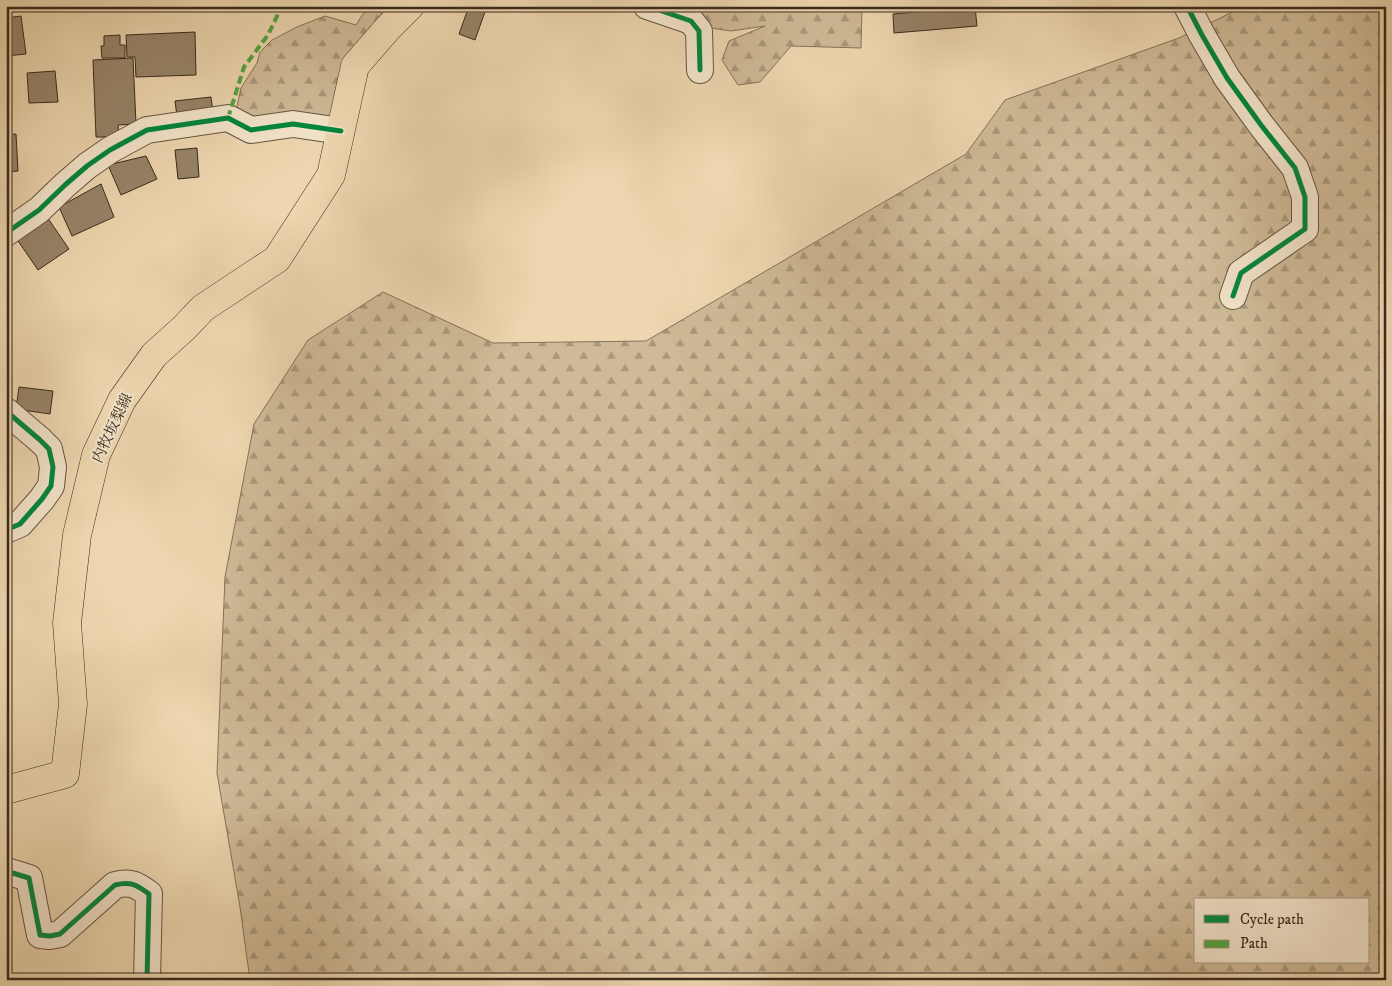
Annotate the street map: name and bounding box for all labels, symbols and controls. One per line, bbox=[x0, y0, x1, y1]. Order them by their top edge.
street label: 内牧坂梨線 bbox=[88, 390, 137, 466]
legend bbox=[1194, 898, 1370, 964]
text: Cycle path bbox=[1240, 910, 1304, 929]
text: Path bbox=[1240, 934, 1268, 953]

